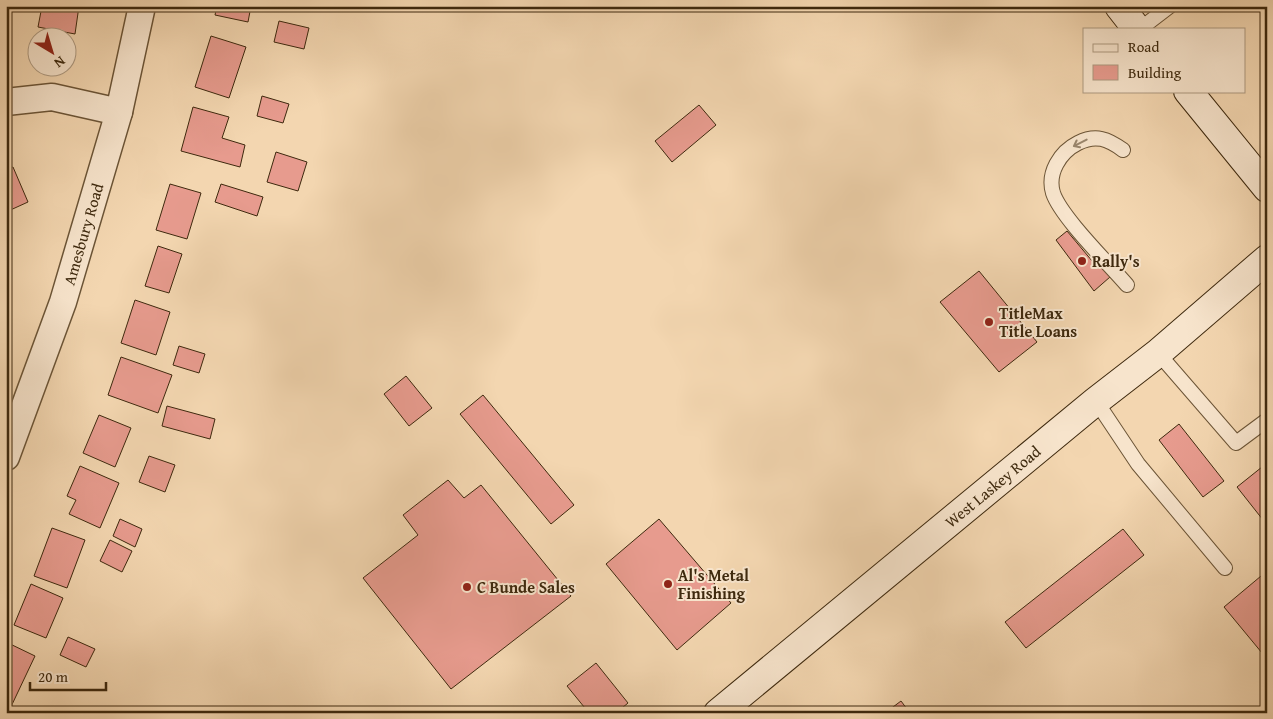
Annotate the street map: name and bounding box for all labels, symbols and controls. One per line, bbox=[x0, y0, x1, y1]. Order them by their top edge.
north arrow bbox=[28, 28, 78, 78]
legend bbox=[1083, 28, 1246, 92]
text: Road bbox=[1128, 36, 1159, 57]
text: N bbox=[50, 51, 70, 73]
text: Building bbox=[1128, 62, 1182, 83]
one-way arrow bbox=[1072, 138, 1087, 148]
street label: Amesbury Road bbox=[57, 180, 110, 288]
place label: Rally's bbox=[1092, 249, 1140, 273]
marker: Rally's bbox=[1076, 255, 1088, 267]
place label: TitleMax Title Loans bbox=[999, 301, 1077, 343]
marker: TitleMax Title Loans bbox=[983, 316, 995, 328]
street label: West Laskey Road bbox=[939, 439, 1046, 533]
place label: Al's Metal Finishing bbox=[678, 563, 749, 605]
place label: C Bunde Sales bbox=[477, 575, 575, 599]
marker: Al's Metal Finishing bbox=[662, 578, 674, 590]
marker: C Bunde Sales bbox=[461, 581, 473, 593]
scale bar bbox=[30, 659, 106, 691]
text: 20 m bbox=[38, 666, 69, 687]

